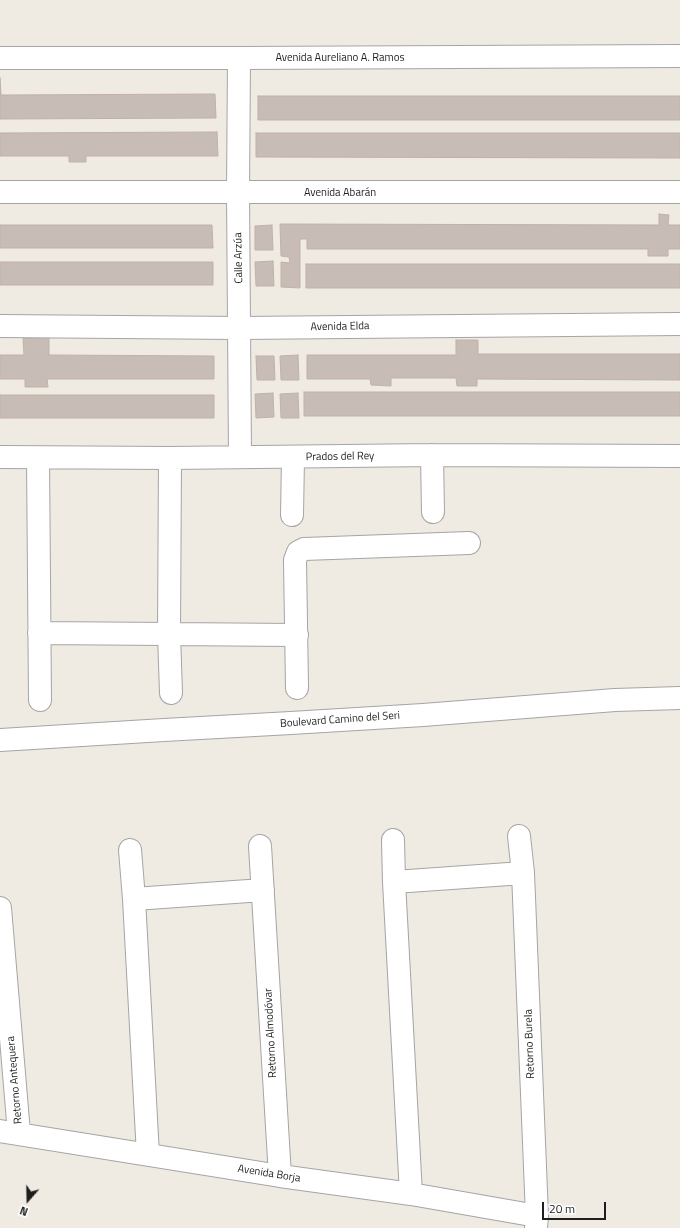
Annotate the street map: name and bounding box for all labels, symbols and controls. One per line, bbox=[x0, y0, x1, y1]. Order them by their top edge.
street label: Avenida Aureliano A. Ramos bbox=[275, 51, 405, 65]
street label: Avenida Abarán bbox=[304, 186, 376, 200]
street label: Calle Arzúa bbox=[232, 232, 246, 284]
street label: Avenida Elda bbox=[310, 320, 370, 334]
street label: Prados del Rey bbox=[305, 450, 375, 464]
street label: Boulevard Camino del Seri bbox=[280, 709, 400, 731]
street label: Retorno Almodóvar bbox=[262, 988, 280, 1078]
street label: Retorno Burela bbox=[522, 1009, 538, 1079]
street label: Retorno Antequera bbox=[5, 1036, 25, 1124]
street label: Avenida Borja bbox=[237, 1163, 301, 1185]
north arrow bbox=[8, 1180, 48, 1220]
scale bar bbox=[544, 1194, 608, 1220]
text: 20 m bbox=[549, 1199, 575, 1218]
text: N bbox=[18, 1202, 30, 1220]

